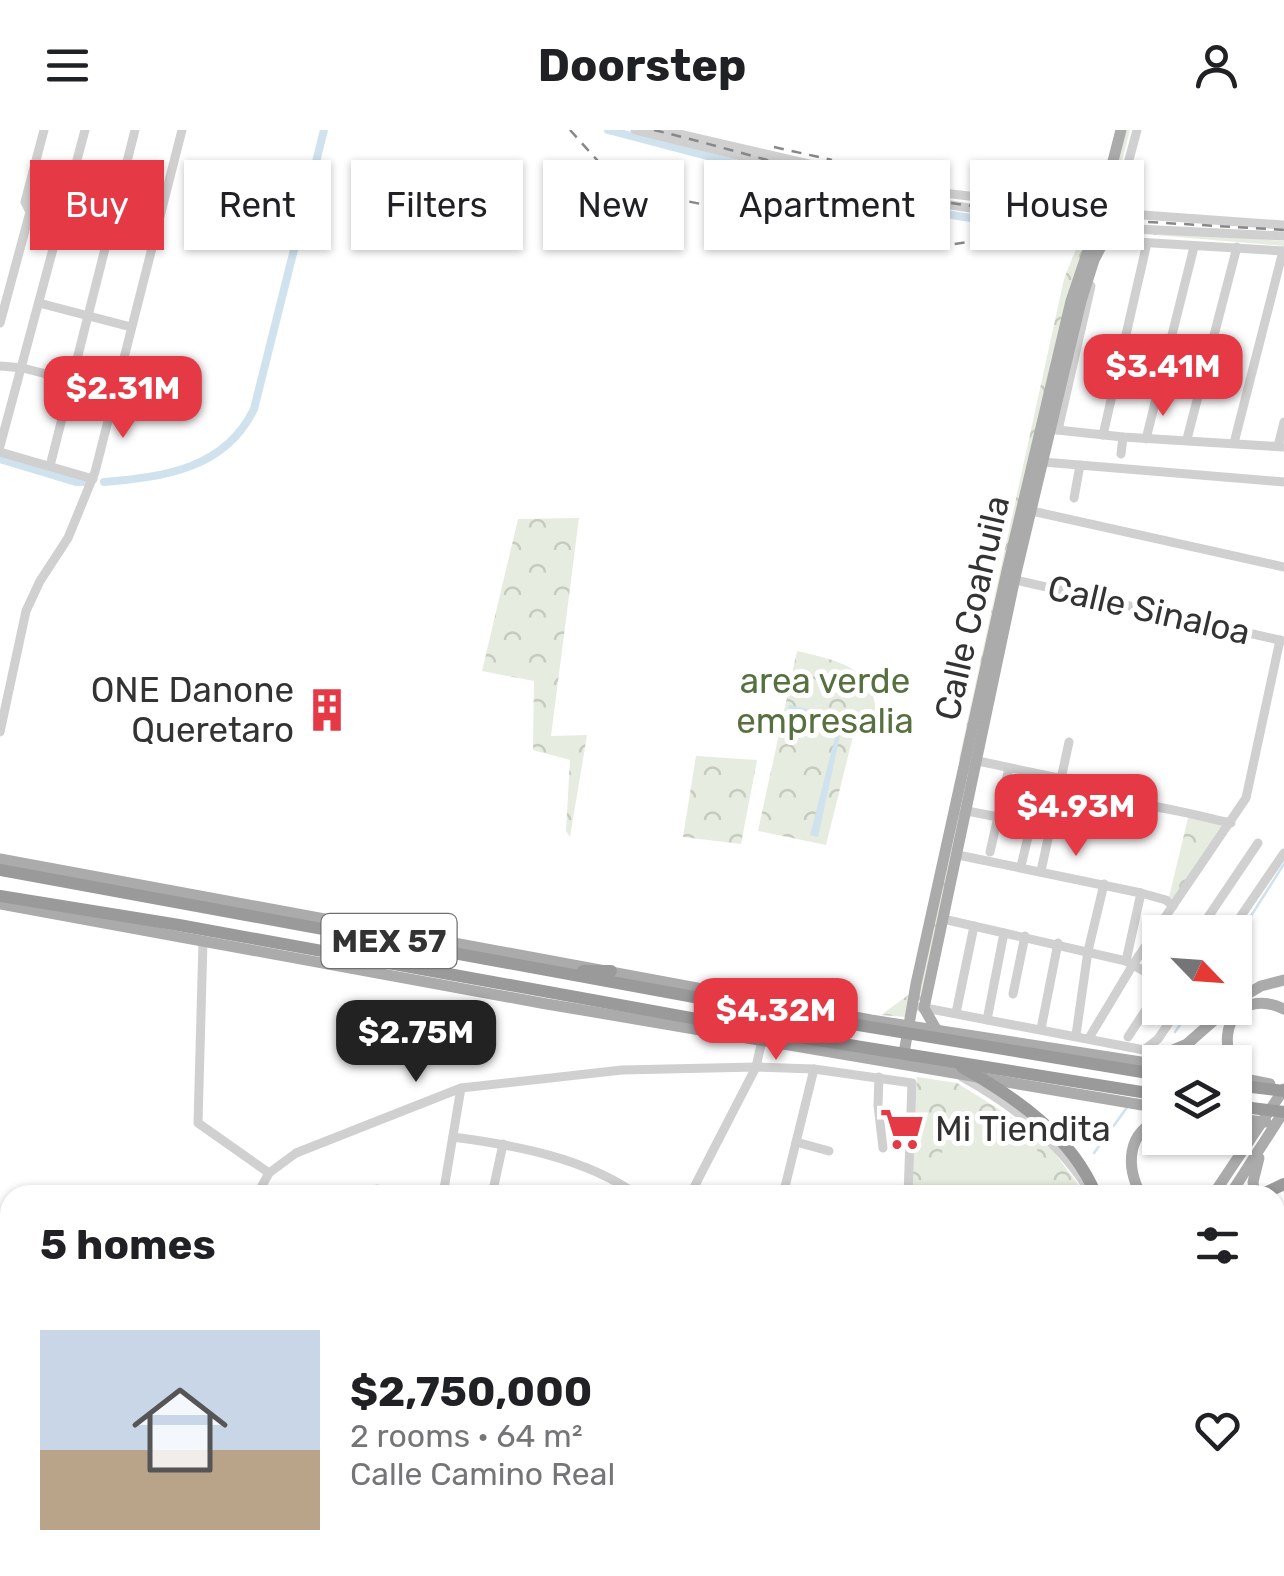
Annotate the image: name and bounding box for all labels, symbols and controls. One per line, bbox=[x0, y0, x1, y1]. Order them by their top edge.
icon: menu bbox=[40, 38, 95, 93]
icon: person bbox=[1189, 38, 1244, 93]
text: Doorstep bbox=[538, 39, 746, 92]
chip: Buy bbox=[30, 160, 164, 250]
chip: Rent bbox=[184, 160, 331, 250]
chip: Filters bbox=[351, 160, 523, 250]
chip: New bbox=[543, 160, 684, 250]
chip: Apartment bbox=[704, 160, 950, 250]
chip: House bbox=[970, 160, 1144, 250]
pin: $3.41M bbox=[1082, 334, 1244, 419]
text: $3.41M bbox=[1106, 347, 1220, 385]
pin: $2.31M bbox=[42, 356, 204, 441]
text: $2.31M bbox=[66, 369, 180, 407]
street label: Calle Coahuila bbox=[926, 492, 1018, 724]
street label: Calle Sinaloa bbox=[1044, 566, 1254, 654]
park label: area verde empresalia bbox=[736, 660, 914, 742]
place label: ONE Danone Queretaro bbox=[91, 669, 294, 751]
building icon: ONE Danone Queretaro bbox=[303, 686, 351, 734]
pin: $4.93M bbox=[995, 774, 1157, 859]
text: $4.93M bbox=[1017, 787, 1135, 825]
road number: MEX 57 bbox=[322, 914, 456, 968]
north arrow bbox=[1142, 915, 1252, 1025]
map controls bbox=[1142, 915, 1252, 1155]
pin: $4.32M bbox=[695, 978, 857, 1063]
text: $4.32M bbox=[716, 991, 836, 1029]
pin: $2.75M bbox=[335, 1000, 497, 1085]
text: $2.75M bbox=[358, 1013, 474, 1051]
button: layers bbox=[1142, 1045, 1252, 1155]
supermarket icon: Mi Tiendita bbox=[878, 1105, 926, 1153]
place label: Mi Tiendita bbox=[935, 1108, 1111, 1150]
icon: filters bbox=[1190, 1218, 1245, 1273]
text: 5 homes bbox=[40, 1220, 216, 1270]
text: $2,750,000 bbox=[350, 1367, 592, 1417]
icon: home bbox=[120, 1370, 240, 1490]
icon: heart bbox=[1190, 1403, 1245, 1458]
text: 2 rooms · 64 m² bbox=[350, 1417, 583, 1455]
text: Calle Camino Real bbox=[350, 1455, 615, 1493]

